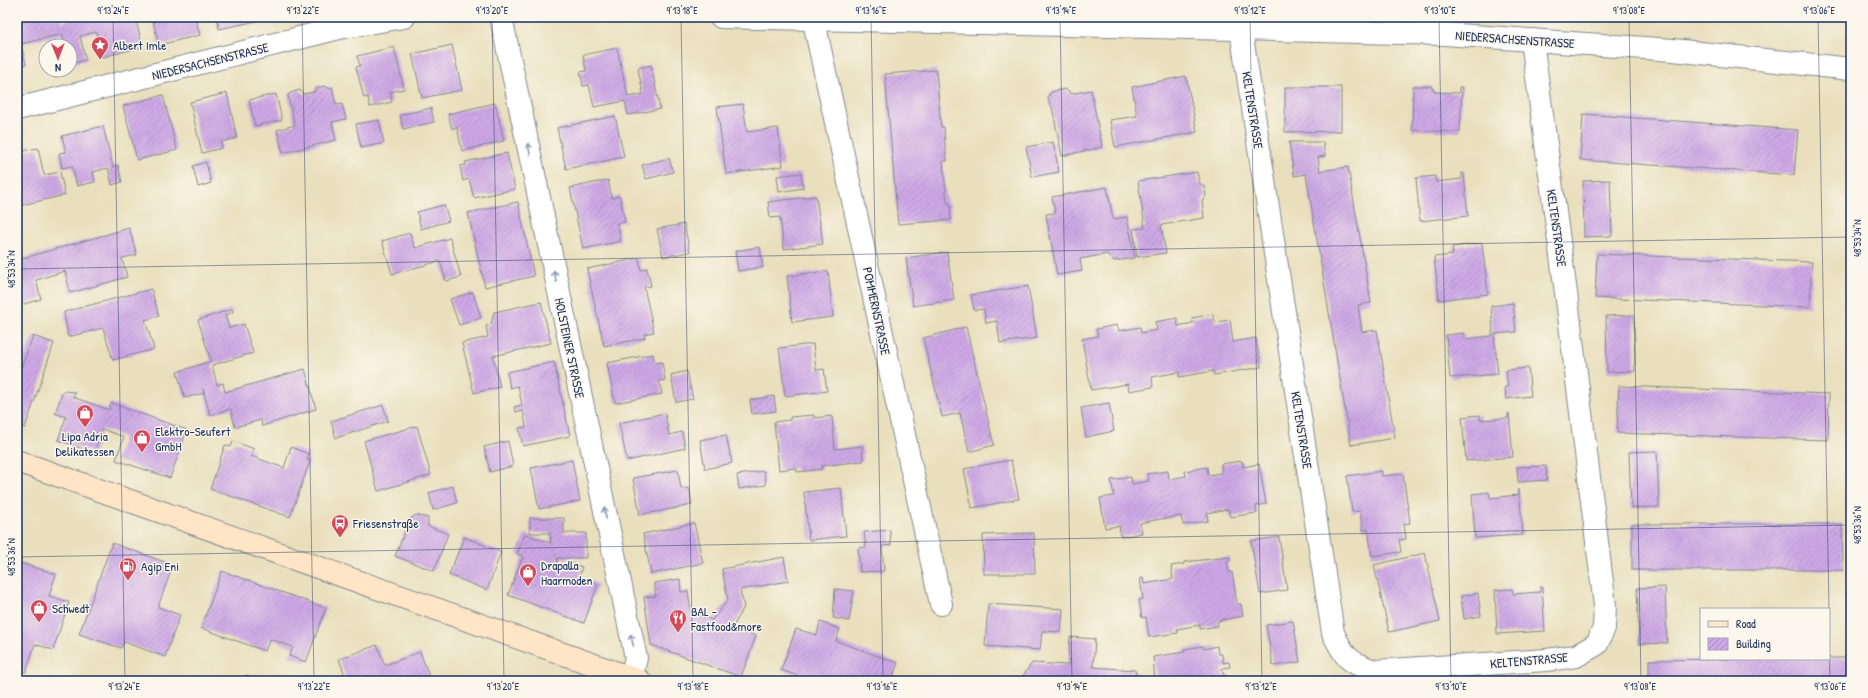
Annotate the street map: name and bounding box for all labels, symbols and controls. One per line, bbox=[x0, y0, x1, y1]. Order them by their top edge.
text: 9°13'24"E bbox=[97, 4, 129, 17]
text: 9°13'22"E bbox=[287, 4, 320, 17]
text: 9°13'20"E bbox=[476, 4, 509, 17]
text: 9°13'18"E bbox=[666, 4, 698, 17]
text: 9°13'16"E bbox=[856, 4, 887, 17]
text: 9°13'14"E bbox=[1046, 4, 1077, 17]
text: 9°13'12"E bbox=[1234, 4, 1266, 17]
text: 9°13'10"E bbox=[1424, 4, 1456, 17]
text: 9°13'08"E bbox=[1613, 4, 1646, 17]
text: 9°13'06"E bbox=[1803, 4, 1835, 17]
street label: NIEDERSACHSENSTRASSE bbox=[1455, 26, 1576, 52]
place icon: Albert Imle bbox=[90, 35, 110, 60]
place label: Albert Imle bbox=[113, 36, 166, 54]
north arrow bbox=[38, 38, 78, 78]
street label: NIEDERSACHSENSTRASSE bbox=[150, 38, 270, 84]
text: N bbox=[55, 61, 61, 75]
street label: KELTENSTRASSE bbox=[1238, 70, 1268, 150]
one-way arrow bbox=[524, 142, 532, 155]
street label: KELTENSTRASSE bbox=[1543, 188, 1571, 268]
text: 48°53'34"N bbox=[1851, 219, 1864, 257]
text: 48°53'34"N bbox=[5, 250, 18, 288]
street label: POMMERNSTRASSE bbox=[859, 265, 895, 357]
one-way arrow bbox=[551, 270, 559, 283]
street label: HOLSTEINER STRASSE bbox=[551, 296, 590, 400]
street label: KELTENSTRASSE bbox=[1287, 390, 1317, 470]
shop icon: Lipa Adria Delikatessen bbox=[75, 403, 95, 428]
place label: Elektro-Seufert GmbH bbox=[155, 422, 231, 455]
place label: Lipa Adria Delikatessen bbox=[56, 427, 115, 460]
shop icon: Elektro-Seufert GmbH bbox=[132, 428, 152, 453]
text: 48°53'36"N bbox=[1851, 506, 1864, 544]
one-way arrow bbox=[601, 507, 609, 520]
bus stop icon: Friesenstraße bbox=[330, 513, 350, 538]
place label: Friesenstraße bbox=[352, 514, 419, 532]
text: 48°53'36"N bbox=[5, 538, 18, 576]
fuel station icon: Agip Eni bbox=[118, 556, 138, 581]
place label: Drapalla Haarmoden bbox=[541, 556, 593, 589]
place label: Agip Eni bbox=[141, 557, 179, 575]
shop icon: Drapalla Haarmoden bbox=[518, 562, 538, 587]
shop icon: Schwedt bbox=[29, 598, 49, 623]
place label: Schwedt bbox=[52, 599, 90, 617]
place label: BAL - Fastfood&more bbox=[690, 602, 762, 635]
restaurant icon: BAL - Fastfood&more bbox=[668, 608, 688, 633]
legend bbox=[1700, 608, 1830, 660]
text: Road bbox=[1736, 615, 1756, 632]
one-way arrow bbox=[628, 634, 636, 647]
text: Building bbox=[1736, 635, 1771, 652]
street label: KELTENSTRASSE bbox=[1489, 648, 1569, 672]
text: 9°13'24"E bbox=[108, 680, 140, 693]
text: 9°13'22"E bbox=[298, 680, 331, 693]
text: 9°13'20"E bbox=[487, 680, 520, 693]
text: 9°13'18"E bbox=[677, 680, 709, 693]
text: 9°13'16"E bbox=[867, 680, 898, 693]
text: 9°13'14"E bbox=[1057, 680, 1088, 693]
text: 9°13'12"E bbox=[1245, 680, 1277, 693]
text: 9°13'10"E bbox=[1435, 680, 1467, 693]
text: 9°13'08"E bbox=[1624, 680, 1657, 693]
text: 9°13'06"E bbox=[1814, 680, 1846, 693]

